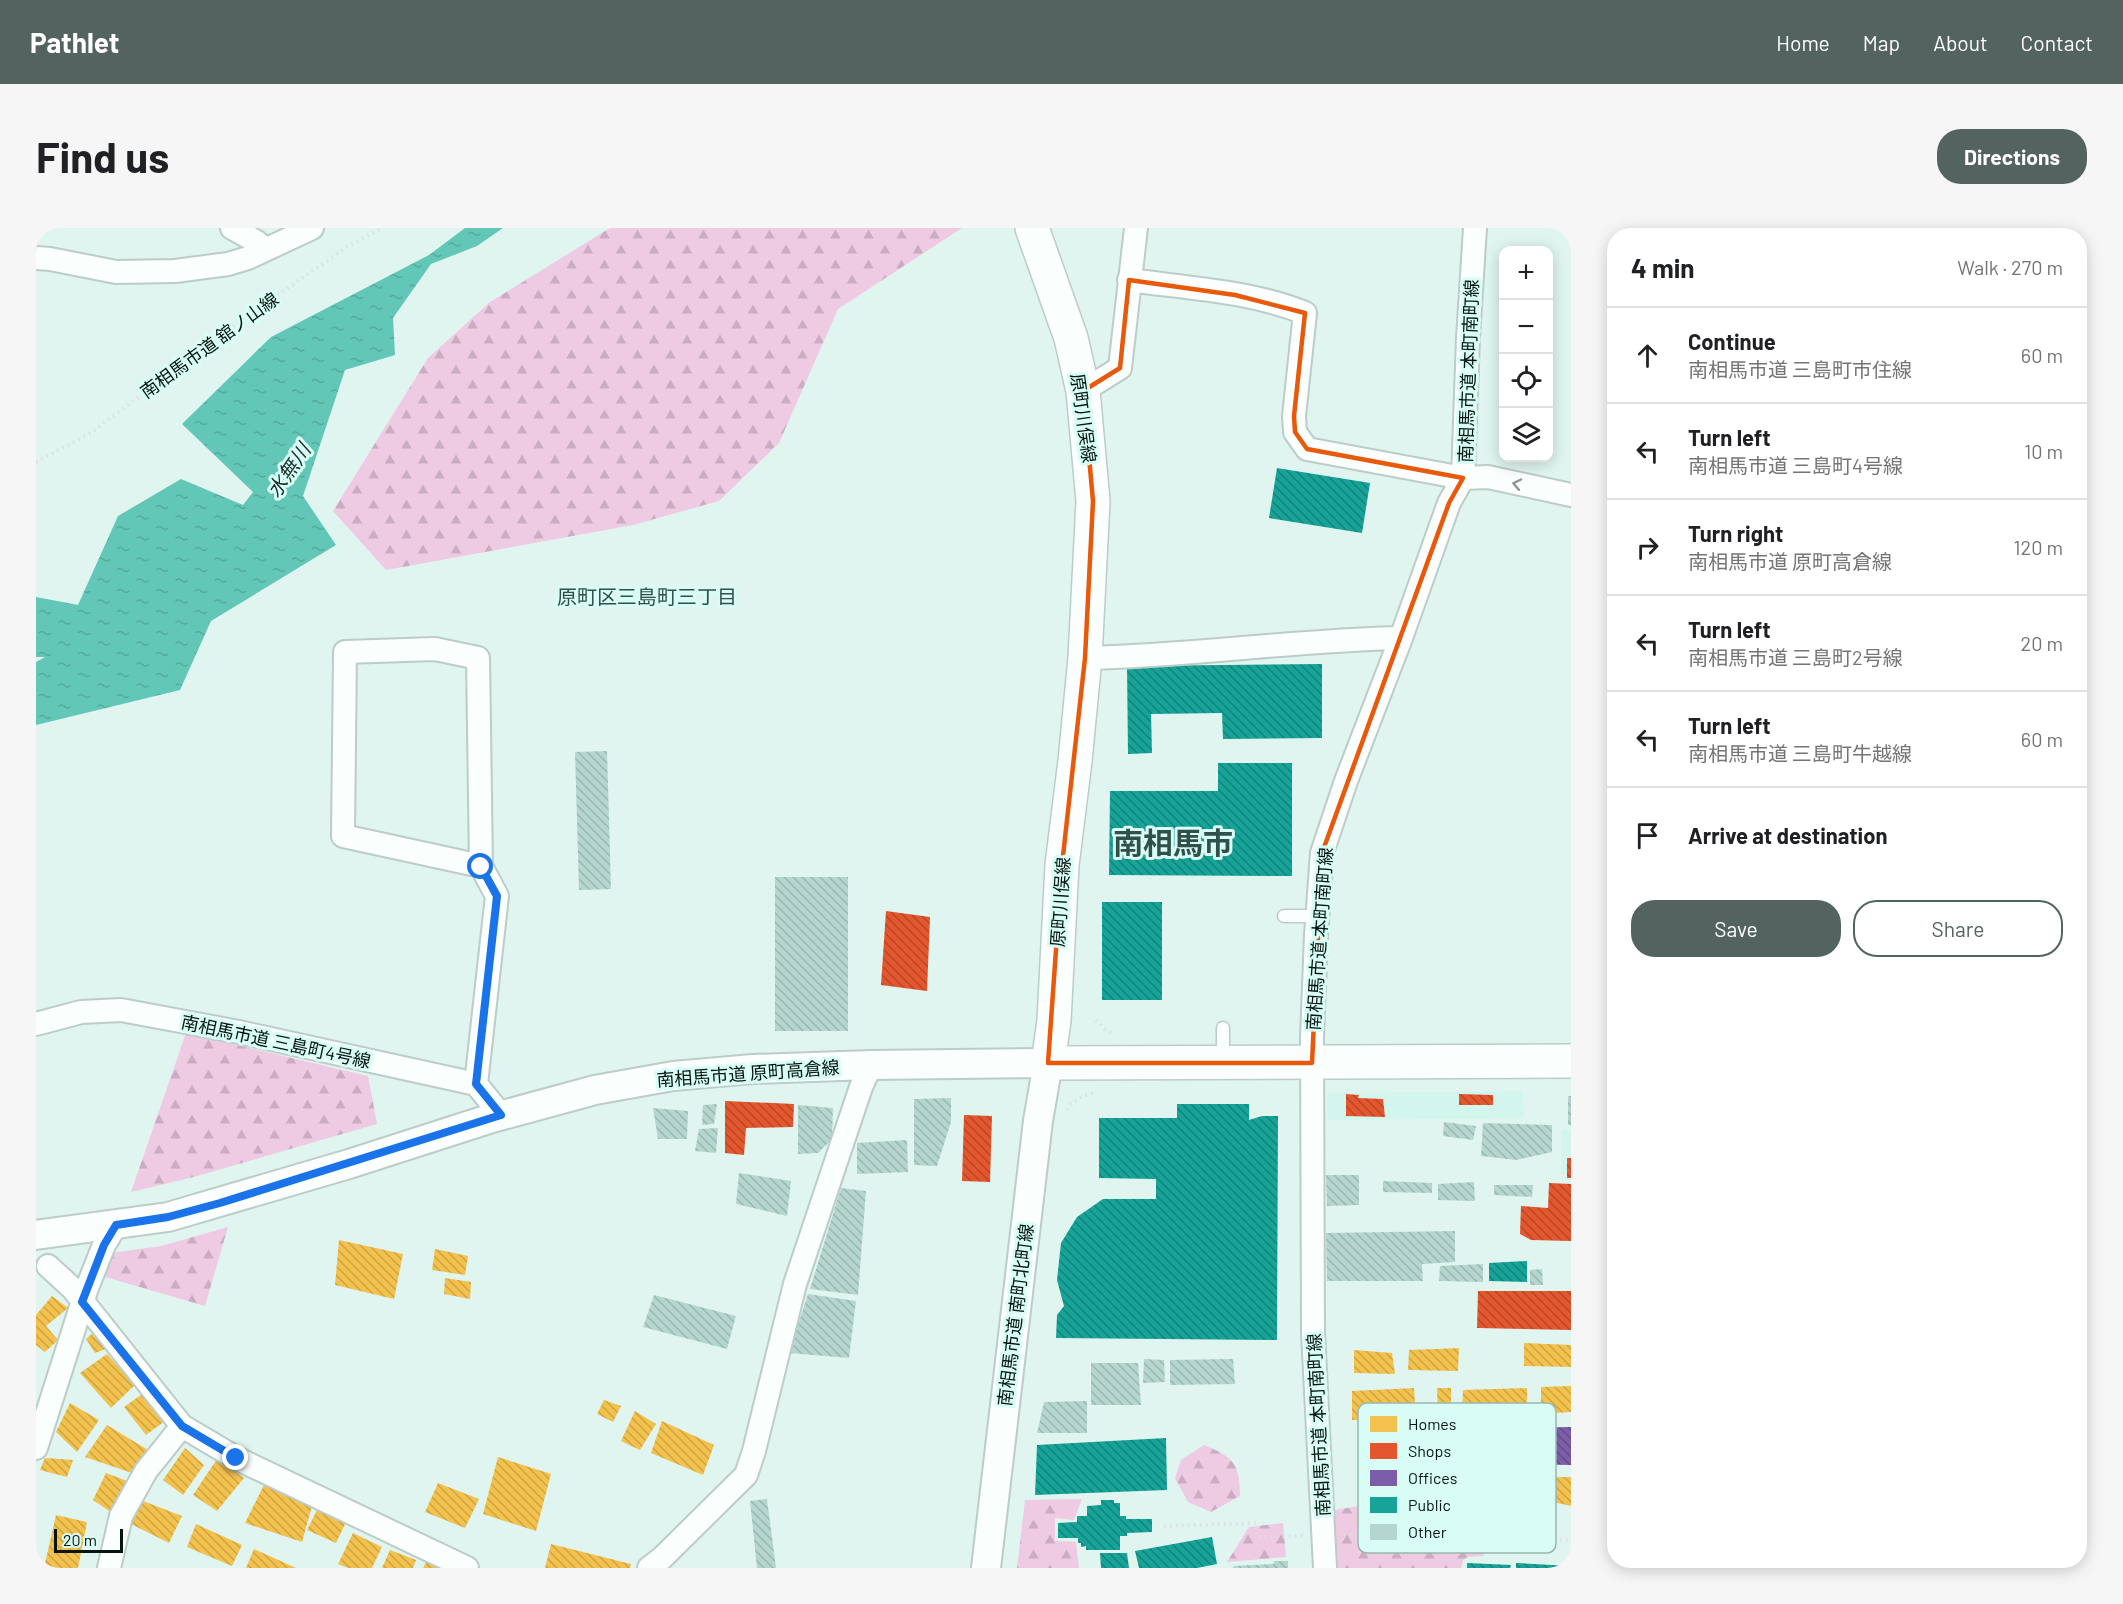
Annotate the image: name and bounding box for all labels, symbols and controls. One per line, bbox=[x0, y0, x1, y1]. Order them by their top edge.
text: Pathlet bbox=[30, 25, 119, 59]
text: Home bbox=[1776, 30, 1830, 55]
text: Map bbox=[1863, 30, 1900, 55]
text: About bbox=[1933, 30, 1988, 55]
text: Contact bbox=[2021, 30, 2093, 55]
button: Directions bbox=[1937, 129, 2087, 184]
text: Find us bbox=[36, 131, 169, 181]
map controls bbox=[1499, 246, 1553, 462]
button: + bbox=[1499, 246, 1553, 300]
text: 4 min bbox=[1631, 252, 1695, 283]
text: Walk · 270 m bbox=[1957, 255, 2063, 279]
street label: 南相馬市道 本町南町線 bbox=[1454, 279, 1482, 463]
street label: 南相馬市道 舘ノ山線 bbox=[136, 287, 282, 403]
button: − bbox=[1499, 300, 1553, 354]
text: Continue bbox=[1688, 328, 1776, 354]
icon: ahead bbox=[1631, 339, 1664, 372]
text: 60 m bbox=[2021, 343, 2063, 367]
button: locate bbox=[1499, 354, 1553, 408]
text: 南相馬市道 三島町市住線 bbox=[1688, 357, 1912, 381]
street label: 原町川俣線 bbox=[1067, 372, 1101, 464]
button: layers bbox=[1499, 408, 1553, 462]
text: Turn left bbox=[1688, 424, 1771, 450]
icon: left bbox=[1631, 435, 1664, 468]
water label: 水無川 bbox=[261, 437, 316, 502]
text: 10 m bbox=[2024, 439, 2063, 463]
text: 南相馬市道 三島町4号線 bbox=[1688, 453, 1903, 477]
one-way arrow bbox=[1513, 478, 1523, 491]
text: Turn right bbox=[1688, 520, 1783, 546]
icon: right bbox=[1631, 531, 1664, 564]
text: 120 m bbox=[2013, 535, 2063, 559]
text: 南相馬市道 原町高倉線 bbox=[1688, 549, 1892, 573]
district label: 原町区三島町三丁目 bbox=[557, 584, 737, 608]
text: Turn left bbox=[1688, 616, 1771, 642]
icon: left bbox=[1631, 627, 1664, 660]
text: 20 m bbox=[2020, 631, 2063, 655]
text: 南相馬市道 三島町2号線 bbox=[1688, 645, 1903, 669]
text: Turn left bbox=[1688, 712, 1771, 738]
icon: left bbox=[1631, 723, 1664, 756]
text: 60 m bbox=[2021, 727, 2063, 751]
text: 南相馬市道 三島町牛越線 bbox=[1688, 741, 1912, 765]
icon: arrive bbox=[1631, 819, 1664, 852]
text: Arrive at destination bbox=[1688, 822, 1887, 848]
district label: 南相馬市 bbox=[1113, 824, 1233, 860]
street label: 南相馬市道 本町南町線 bbox=[1302, 847, 1336, 1031]
route start bbox=[467, 853, 493, 879]
street label: 原町川俣線 bbox=[1046, 856, 1074, 948]
button: Save bbox=[1631, 900, 1841, 957]
button: Share bbox=[1853, 900, 2063, 957]
street label: 南相馬市道 三島町4号線 bbox=[179, 1010, 373, 1072]
street label: 南相馬市道 原町高倉線 bbox=[656, 1056, 840, 1090]
street label: 南相馬市道 南町北町線 bbox=[993, 1223, 1037, 1407]
street label: 南相馬市道 本町南町線 bbox=[1302, 1333, 1334, 1517]
legend bbox=[1358, 1403, 1556, 1553]
text: Homes bbox=[1408, 1414, 1456, 1433]
text: Shops bbox=[1408, 1441, 1451, 1460]
route end bbox=[222, 1444, 248, 1470]
text: Offices bbox=[1408, 1468, 1457, 1487]
text: Public bbox=[1408, 1495, 1451, 1514]
text: Other bbox=[1408, 1522, 1447, 1541]
scale bar bbox=[54, 1526, 123, 1554]
text: 20 m bbox=[63, 1530, 97, 1549]

